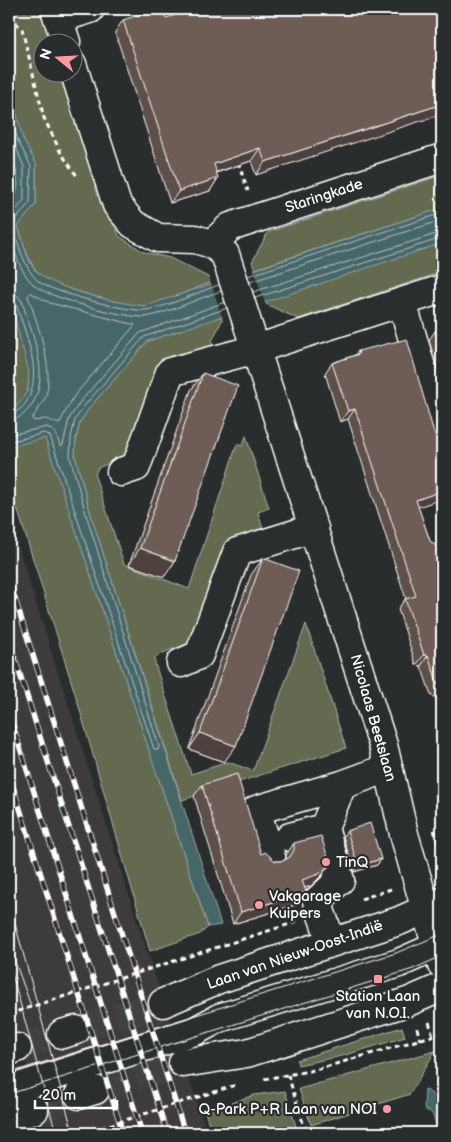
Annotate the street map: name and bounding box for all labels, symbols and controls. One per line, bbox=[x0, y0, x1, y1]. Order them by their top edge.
north arrow bbox=[32, 32, 82, 82]
text: N bbox=[36, 47, 56, 62]
street label: Staringkade bbox=[283, 174, 365, 218]
street label: Nicolaas Beetslaan bbox=[346, 652, 400, 784]
place label: TinQ bbox=[336, 853, 368, 872]
marker: TinQ bbox=[320, 856, 332, 868]
place label: Vakgarage Kuipers bbox=[269, 887, 341, 923]
marker: Vakgarage Kuipers bbox=[253, 899, 265, 911]
street label: Laan van Nieuw-Oost-Indië bbox=[205, 916, 385, 994]
marker: Station Laan van N.O.I. bbox=[372, 973, 384, 985]
place label: Station Laan van N.O.I. bbox=[336, 987, 420, 1023]
scale bar bbox=[35, 1077, 118, 1109]
text: 20 m bbox=[42, 1086, 76, 1105]
place label: Q-Park P+R Laan van NOI bbox=[199, 1100, 377, 1119]
marker: Q-Park P+R Laan van NOI bbox=[381, 1103, 393, 1115]

